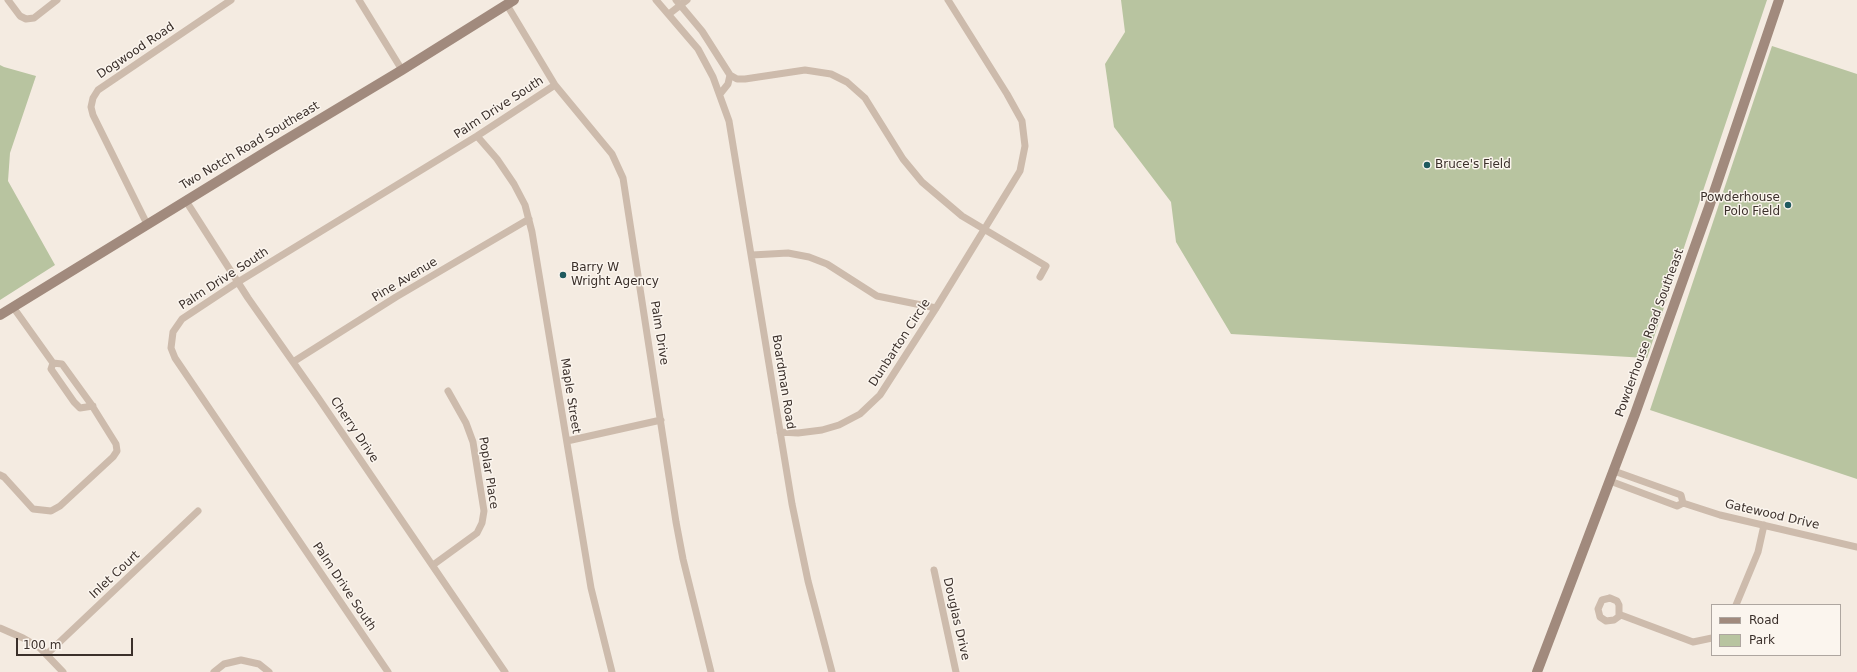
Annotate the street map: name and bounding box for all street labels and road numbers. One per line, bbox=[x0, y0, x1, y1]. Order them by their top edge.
street label: Dogwood Road bbox=[95, 20, 177, 82]
street label: Palm Drive South bbox=[452, 74, 546, 142]
street label: Two Notch Road Southeast bbox=[178, 99, 322, 193]
street label: Palm Drive South bbox=[177, 245, 271, 313]
street label: Powderhouse Road Southeast bbox=[1613, 247, 1687, 419]
street label: Pine Avenue bbox=[370, 255, 440, 305]
street label: Dunbarton Circle bbox=[866, 297, 934, 389]
street label: Palm Drive bbox=[647, 300, 671, 366]
street label: Boardman Road bbox=[768, 334, 798, 430]
street label: Maple Street bbox=[557, 357, 583, 435]
street label: Cherry Drive bbox=[327, 394, 381, 466]
street label: Poplar Place bbox=[475, 436, 501, 510]
street label: Gatewood Drive bbox=[1723, 497, 1821, 533]
street label: Palm Drive South bbox=[309, 540, 379, 634]
street label: Inlet Court bbox=[87, 548, 143, 602]
street label: Douglas Drive bbox=[939, 576, 973, 662]

